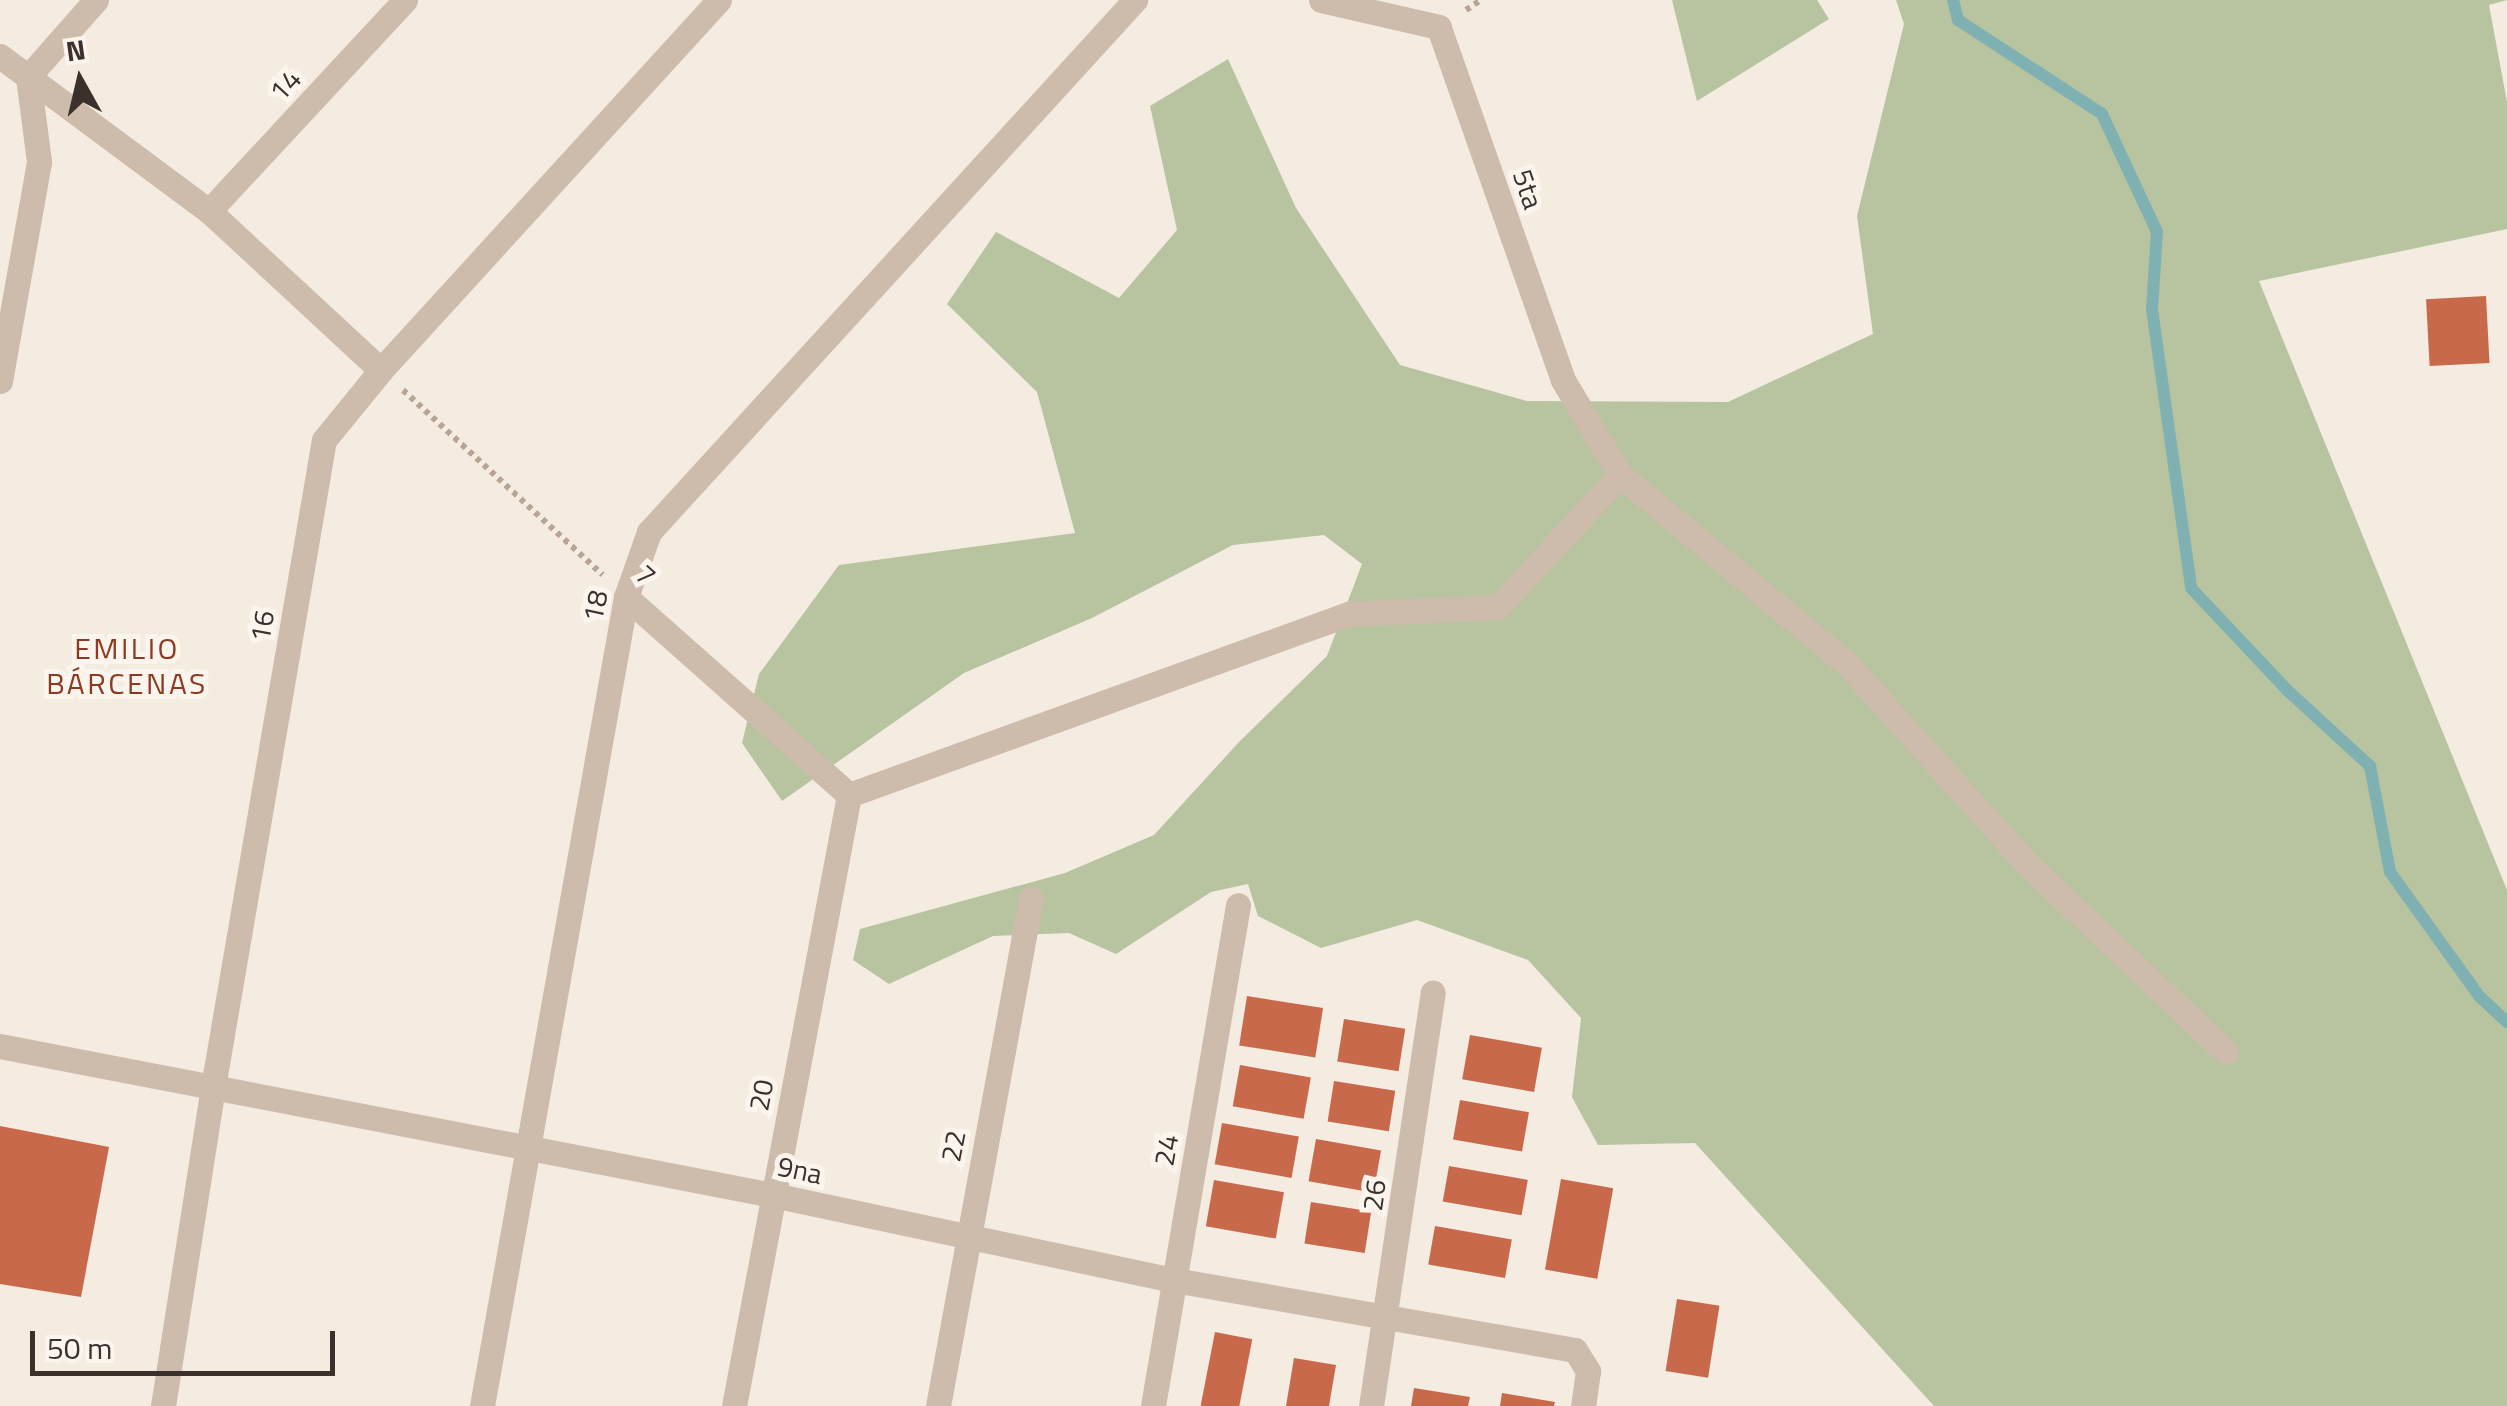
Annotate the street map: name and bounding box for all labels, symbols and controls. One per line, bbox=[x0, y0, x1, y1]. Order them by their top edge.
text: N bbox=[63, 27, 88, 72]
north arrow bbox=[30, 30, 130, 130]
street label: 14 bbox=[262, 62, 308, 108]
street label: 5ta bbox=[1506, 165, 1550, 213]
street label: 7 bbox=[629, 557, 663, 593]
street label: 18 bbox=[575, 587, 615, 625]
street label: 16 bbox=[243, 608, 281, 644]
district label: EMILIO BÁRCENAS bbox=[46, 630, 208, 700]
street label: 20 bbox=[742, 1076, 780, 1114]
street label: 22 bbox=[934, 1127, 972, 1165]
street label: 24 bbox=[1147, 1132, 1185, 1168]
street label: 9na bbox=[775, 1149, 825, 1191]
street label: 26 bbox=[1355, 1177, 1393, 1213]
scale bar bbox=[35, 1311, 340, 1373]
text: 50 m bbox=[47, 1325, 112, 1371]

